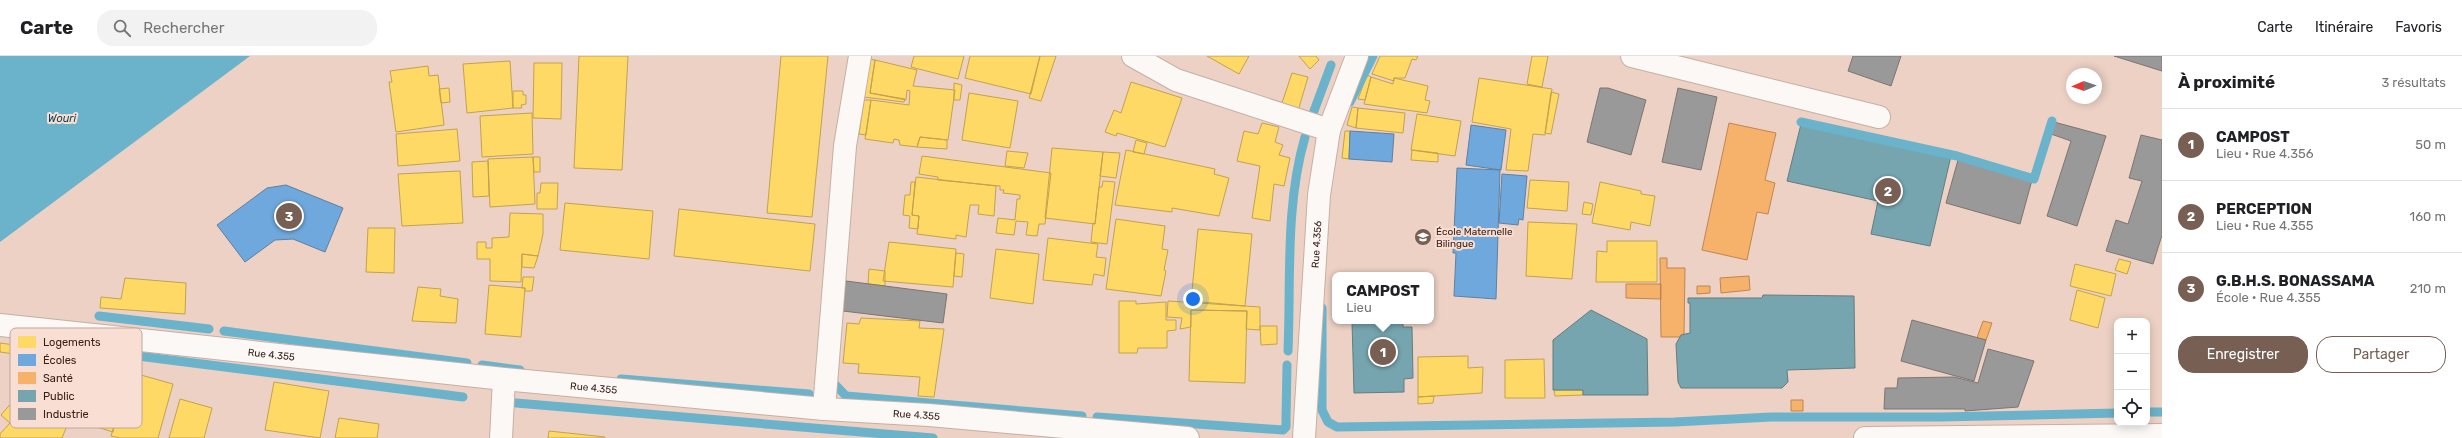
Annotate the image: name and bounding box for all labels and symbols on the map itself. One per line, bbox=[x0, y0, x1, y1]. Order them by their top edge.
north arrow bbox=[2066, 68, 2102, 104]
water label: Wouri bbox=[48, 112, 76, 125]
pin: 2 bbox=[1875, 176, 1901, 206]
pin: 3 bbox=[276, 201, 302, 231]
street label: Rue 4.356 bbox=[1310, 220, 1324, 268]
place label: École Maternelle Bilingue bbox=[1436, 226, 1513, 250]
school or university icon: École Maternelle Bilingue bbox=[1413, 227, 1433, 247]
your location bbox=[1183, 289, 1203, 309]
legend bbox=[10, 328, 142, 428]
text: Logements bbox=[43, 336, 101, 349]
pin: 1 bbox=[1370, 337, 1396, 367]
street label: Rue 4.355 bbox=[247, 347, 295, 364]
text: Écoles bbox=[43, 354, 77, 367]
text: Santé bbox=[43, 372, 73, 385]
street label: Rue 4.355 bbox=[570, 380, 618, 397]
text: Public bbox=[43, 390, 75, 403]
text: Industrie bbox=[43, 408, 89, 421]
street label: Rue 4.355 bbox=[893, 408, 941, 423]

